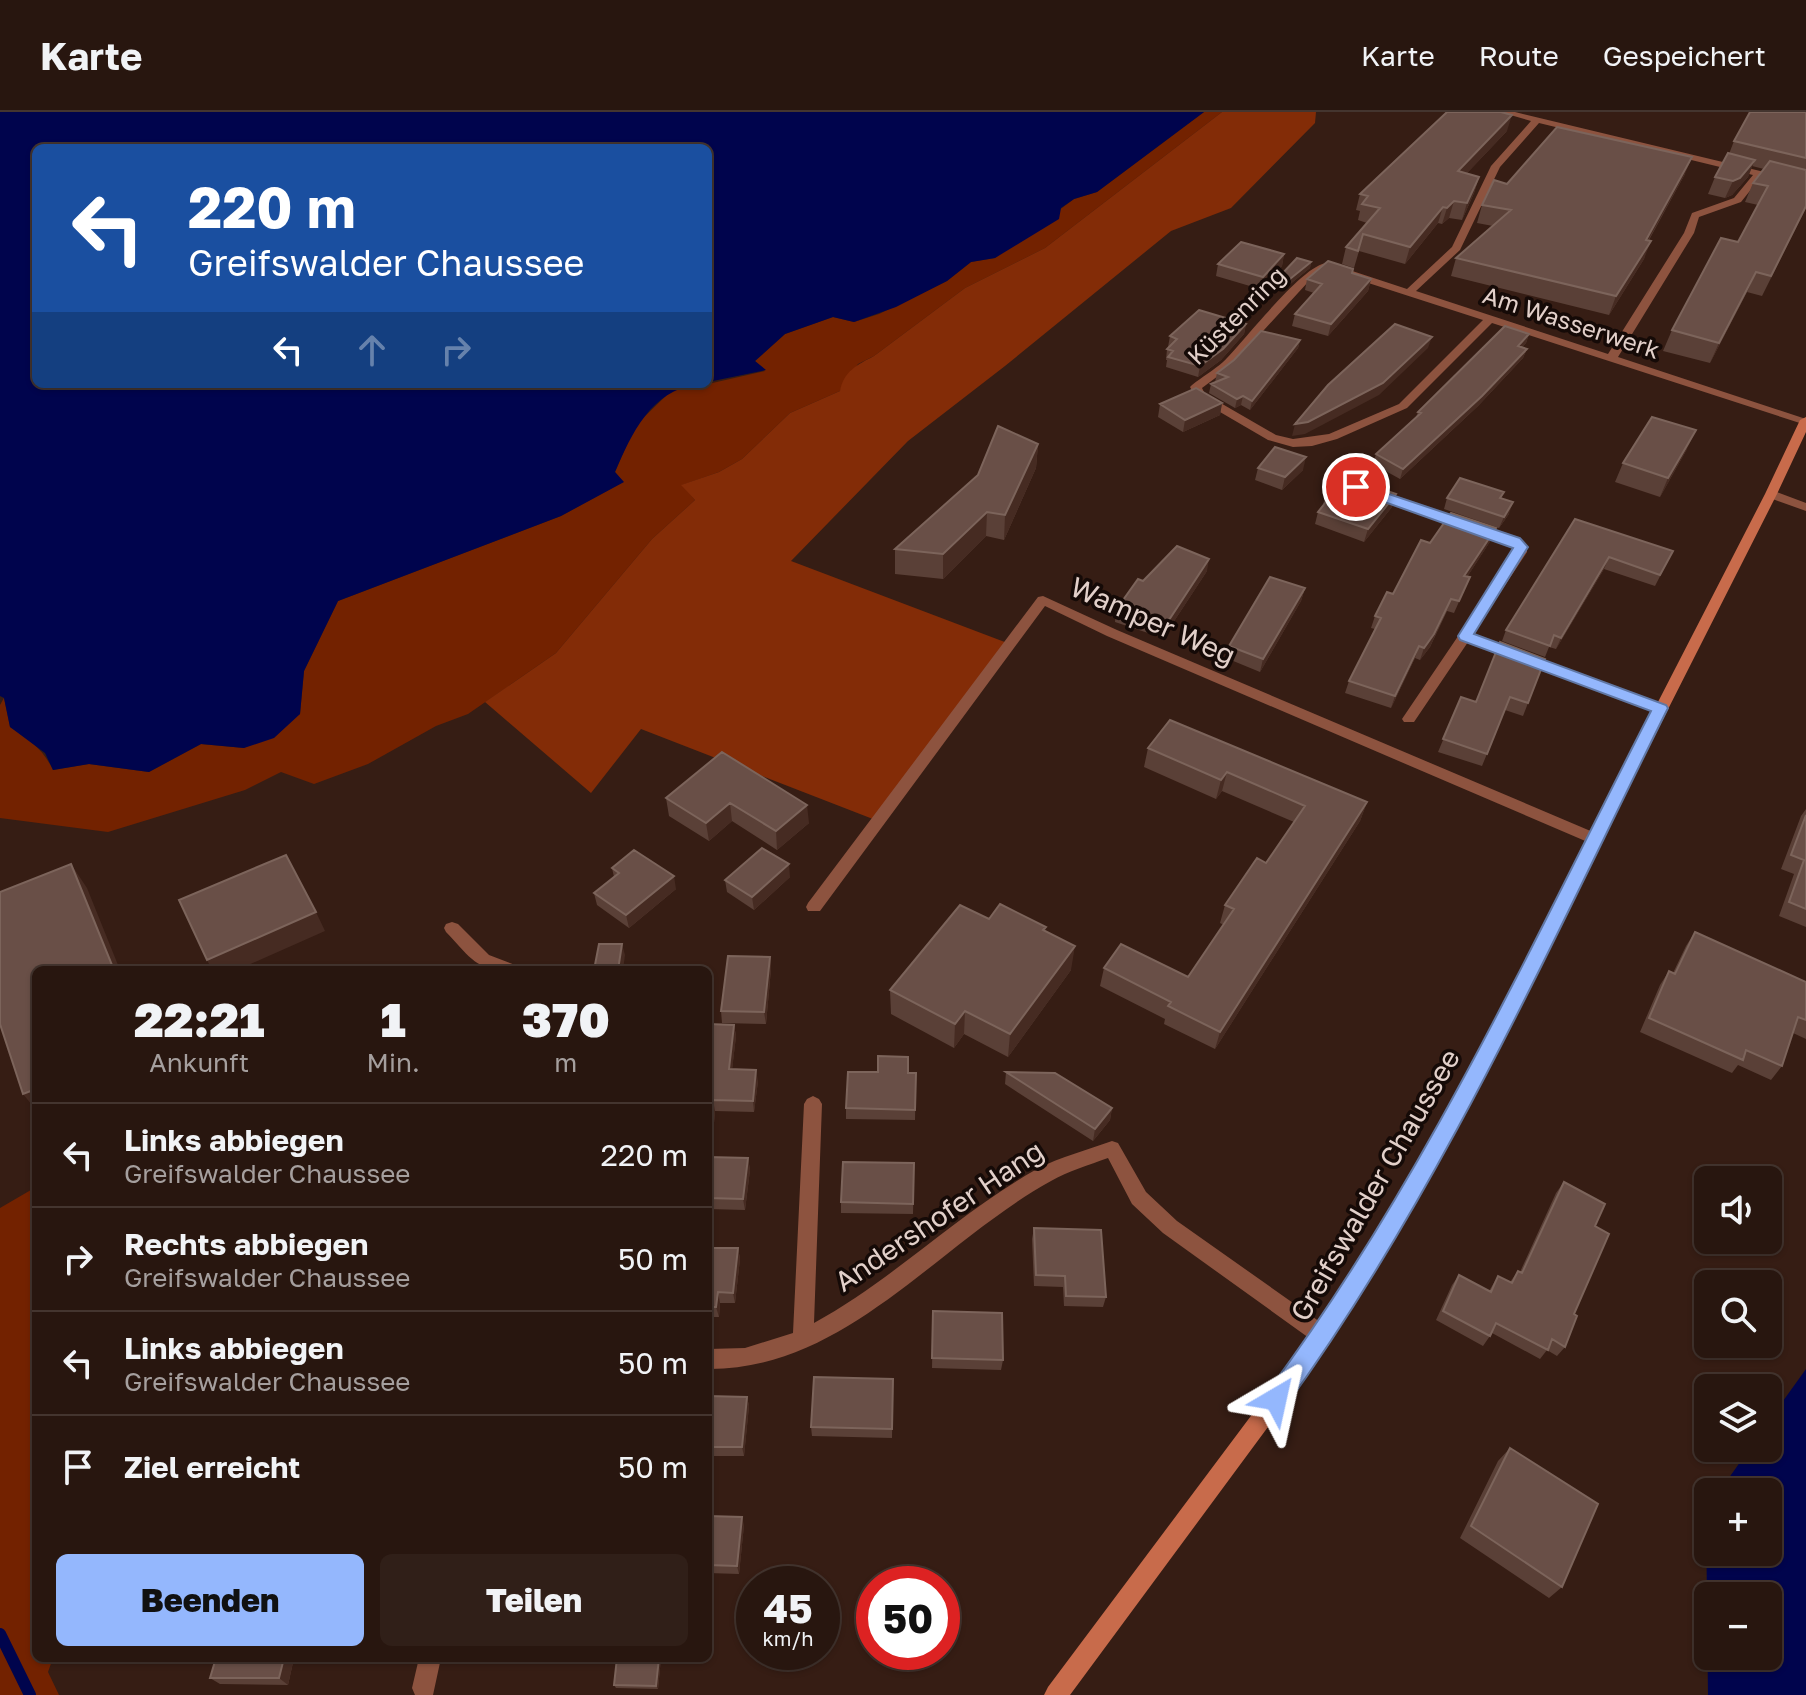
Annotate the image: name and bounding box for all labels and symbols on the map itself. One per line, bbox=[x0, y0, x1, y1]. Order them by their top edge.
street label: Küstenring bbox=[1181, 260, 1291, 370]
street label: Am Wasserwerk bbox=[1479, 279, 1664, 364]
pin bbox=[1322, 453, 1390, 521]
street label: Wamper Weg bbox=[1066, 569, 1241, 672]
street label: Greifswalder Chaussee bbox=[1283, 1043, 1466, 1327]
street label: Andershofer Hang bbox=[828, 1134, 1049, 1298]
position arrow bbox=[1234, 1357, 1318, 1441]
speed limit sign: 50 bbox=[856, 1566, 960, 1670]

